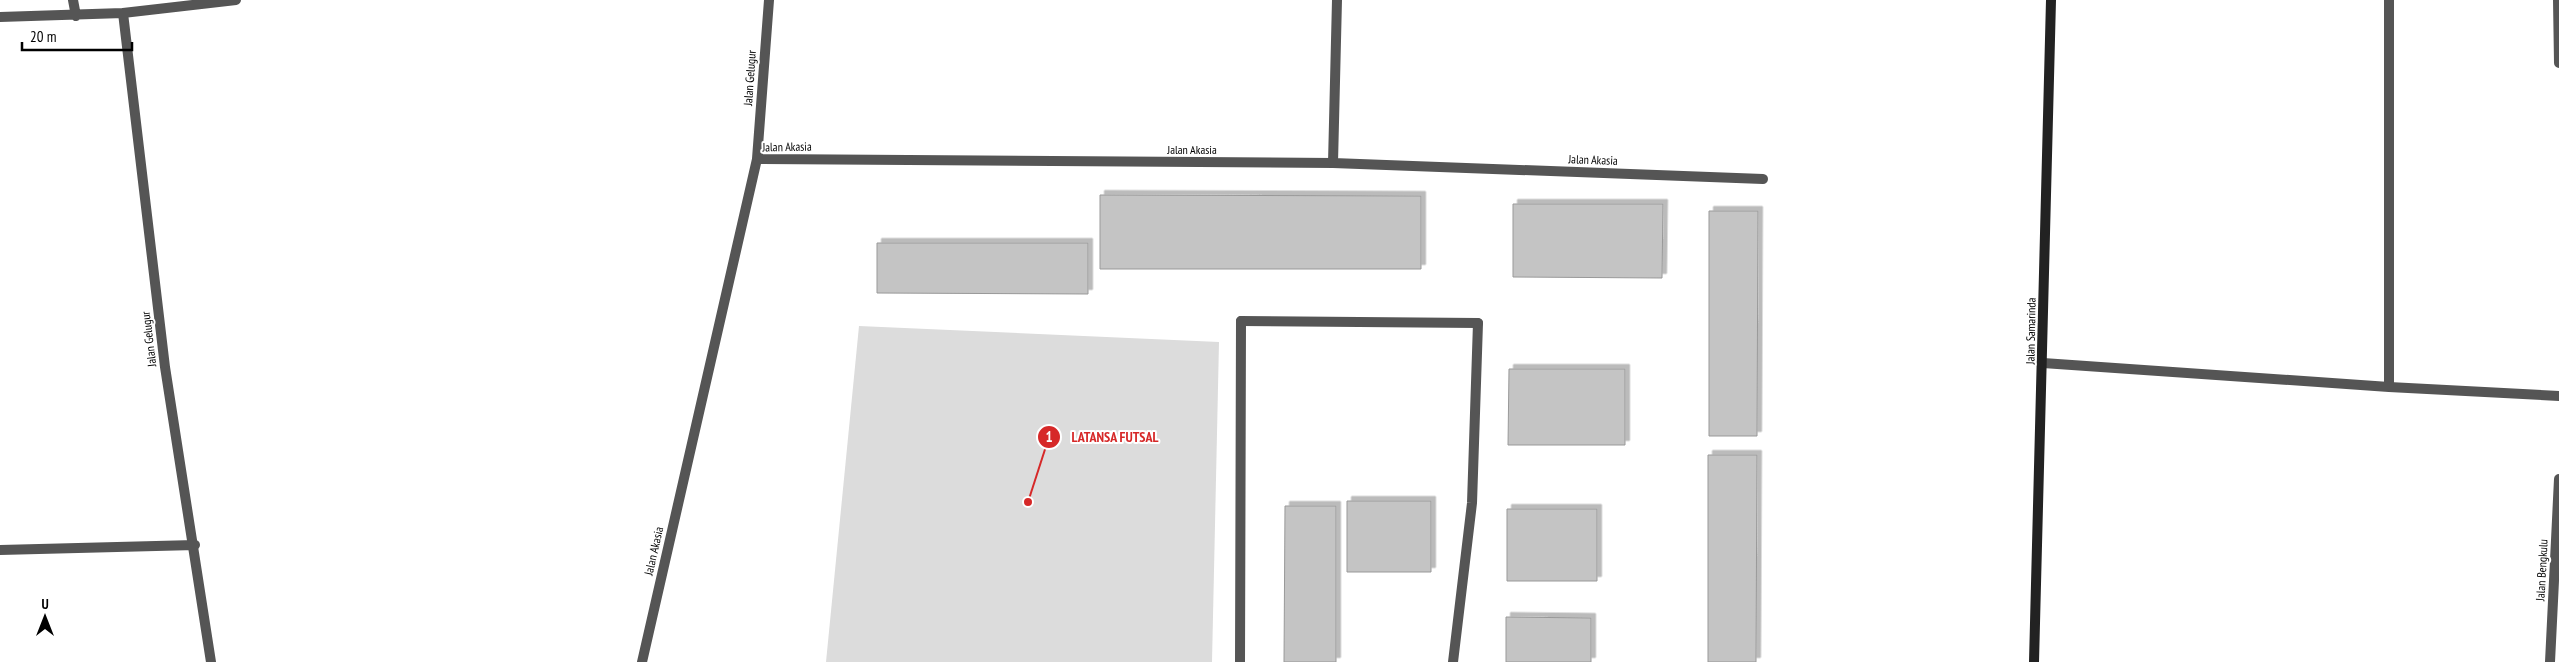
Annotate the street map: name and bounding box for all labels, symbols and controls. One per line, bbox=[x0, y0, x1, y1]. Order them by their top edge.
scale bar bbox=[22, 20, 132, 52]
text: 20 m bbox=[30, 27, 56, 46]
street label: Jalan Gelugur bbox=[740, 49, 759, 107]
street label: Jalan Akasia bbox=[761, 139, 812, 154]
street label: Jalan Akasia bbox=[1166, 142, 1217, 157]
street label: Jalan Akasia bbox=[1567, 151, 1618, 168]
street label: Jalan Samarinda bbox=[2022, 297, 2039, 366]
street label: Jalan Gelugur bbox=[138, 310, 159, 369]
callout: LATANSA FUTSAL bbox=[1037, 422, 1169, 451]
text: 1 bbox=[1045, 427, 1053, 446]
text: LATANSA FUTSAL bbox=[1072, 428, 1158, 446]
street label: Jalan Akasia bbox=[640, 525, 666, 578]
street label: Jalan Bengkulu bbox=[2532, 539, 2551, 602]
north arrow bbox=[20, 592, 70, 642]
text: U bbox=[41, 595, 49, 613]

